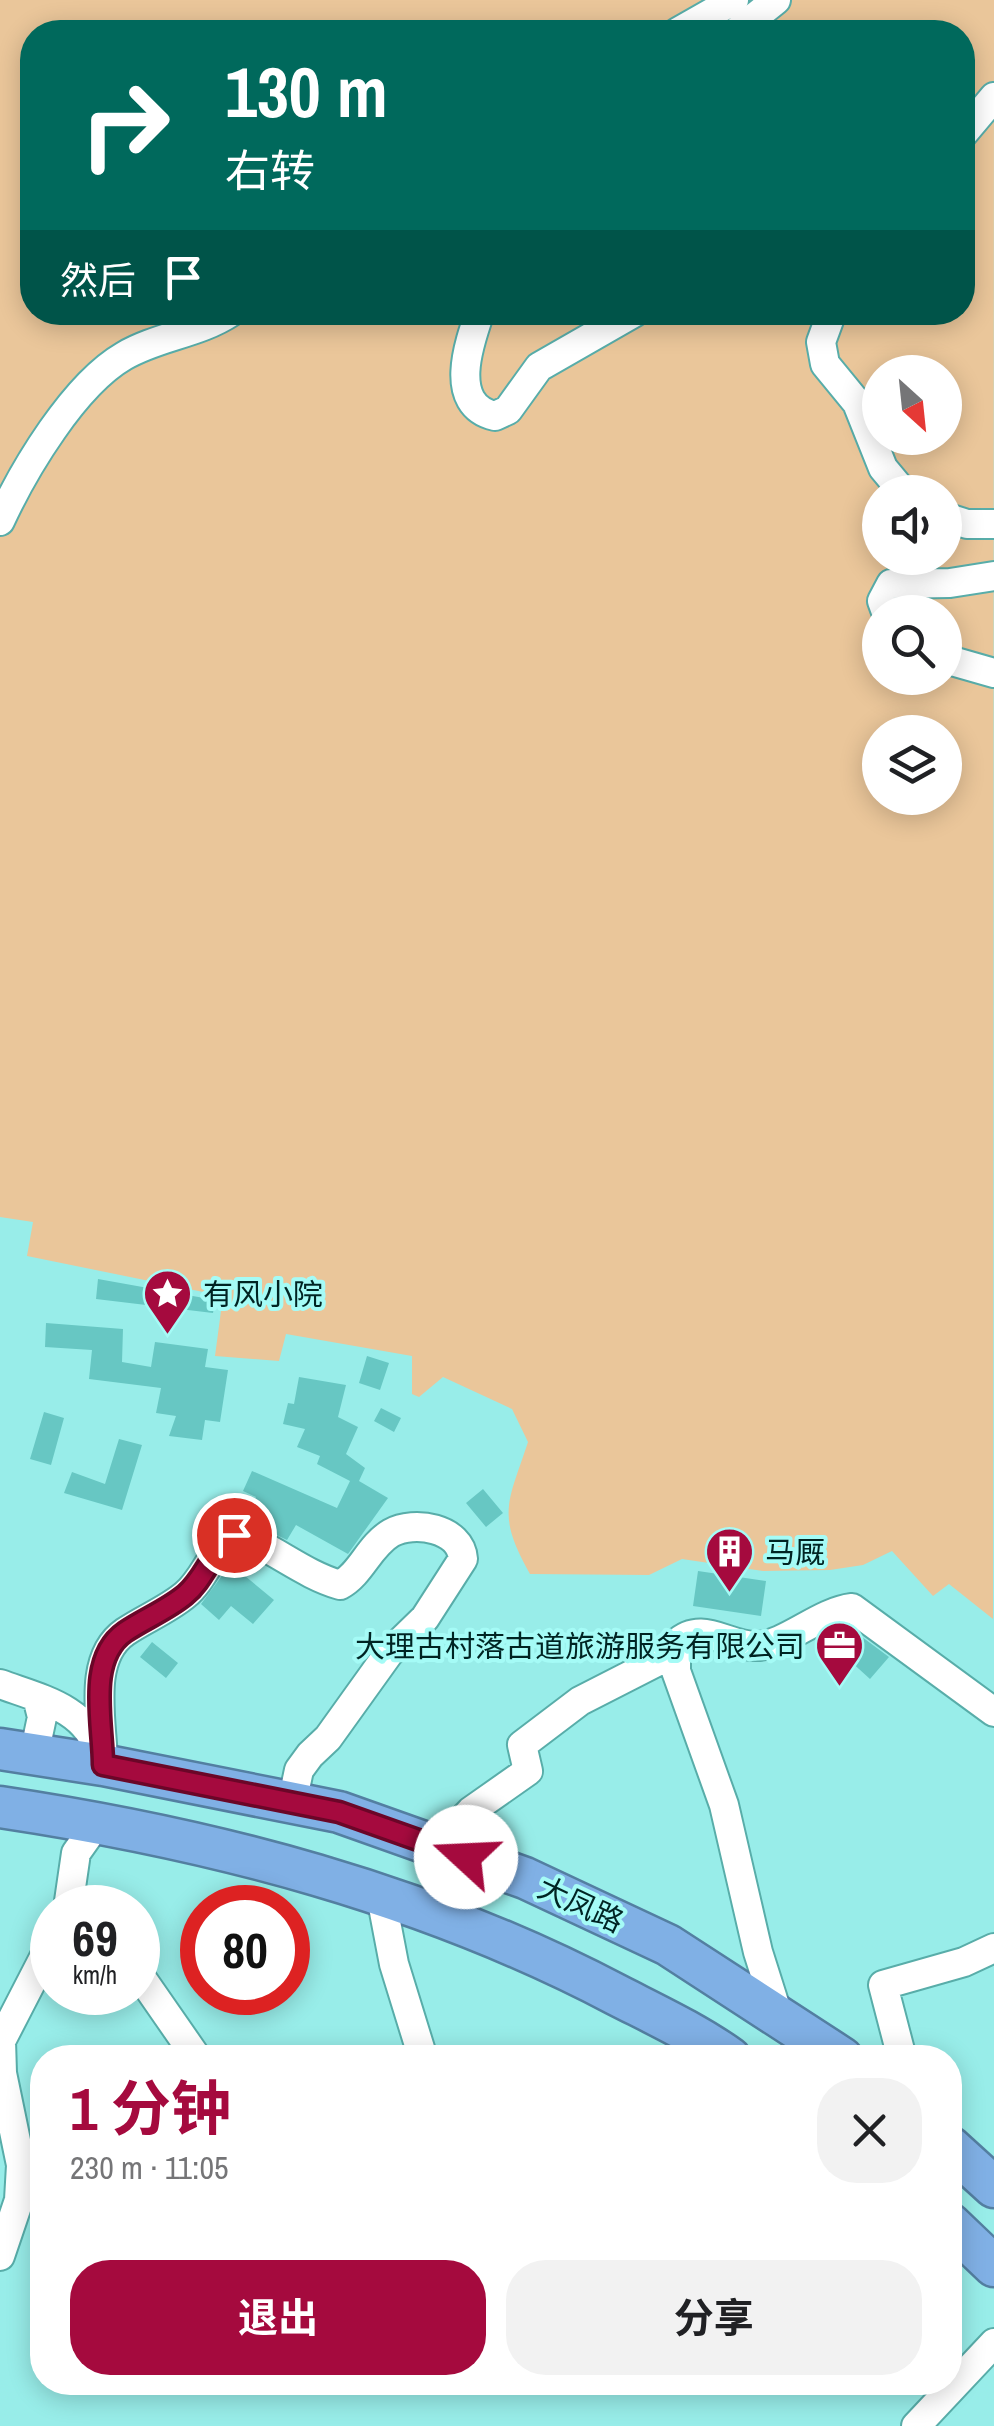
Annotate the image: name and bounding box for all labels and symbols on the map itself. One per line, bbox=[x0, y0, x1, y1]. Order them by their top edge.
north arrow bbox=[862, 355, 962, 455]
place icon: 有风小院 bbox=[142, 1268, 194, 1336]
place label: 有风小院 bbox=[203, 1274, 323, 1314]
pin bbox=[192, 1493, 277, 1578]
building icon: 马厩 bbox=[704, 1526, 756, 1594]
place label: 马厩 bbox=[765, 1532, 825, 1572]
office icon: 大理古村落古道旅游服务有限公司 bbox=[814, 1620, 866, 1688]
place label: 大理古村落古道旅游服务有限公司 bbox=[355, 1626, 805, 1666]
position arrow bbox=[414, 1805, 518, 1909]
street label: 大凤路 bbox=[532, 1867, 630, 1941]
speed limit sign: 80 bbox=[180, 1885, 310, 2015]

